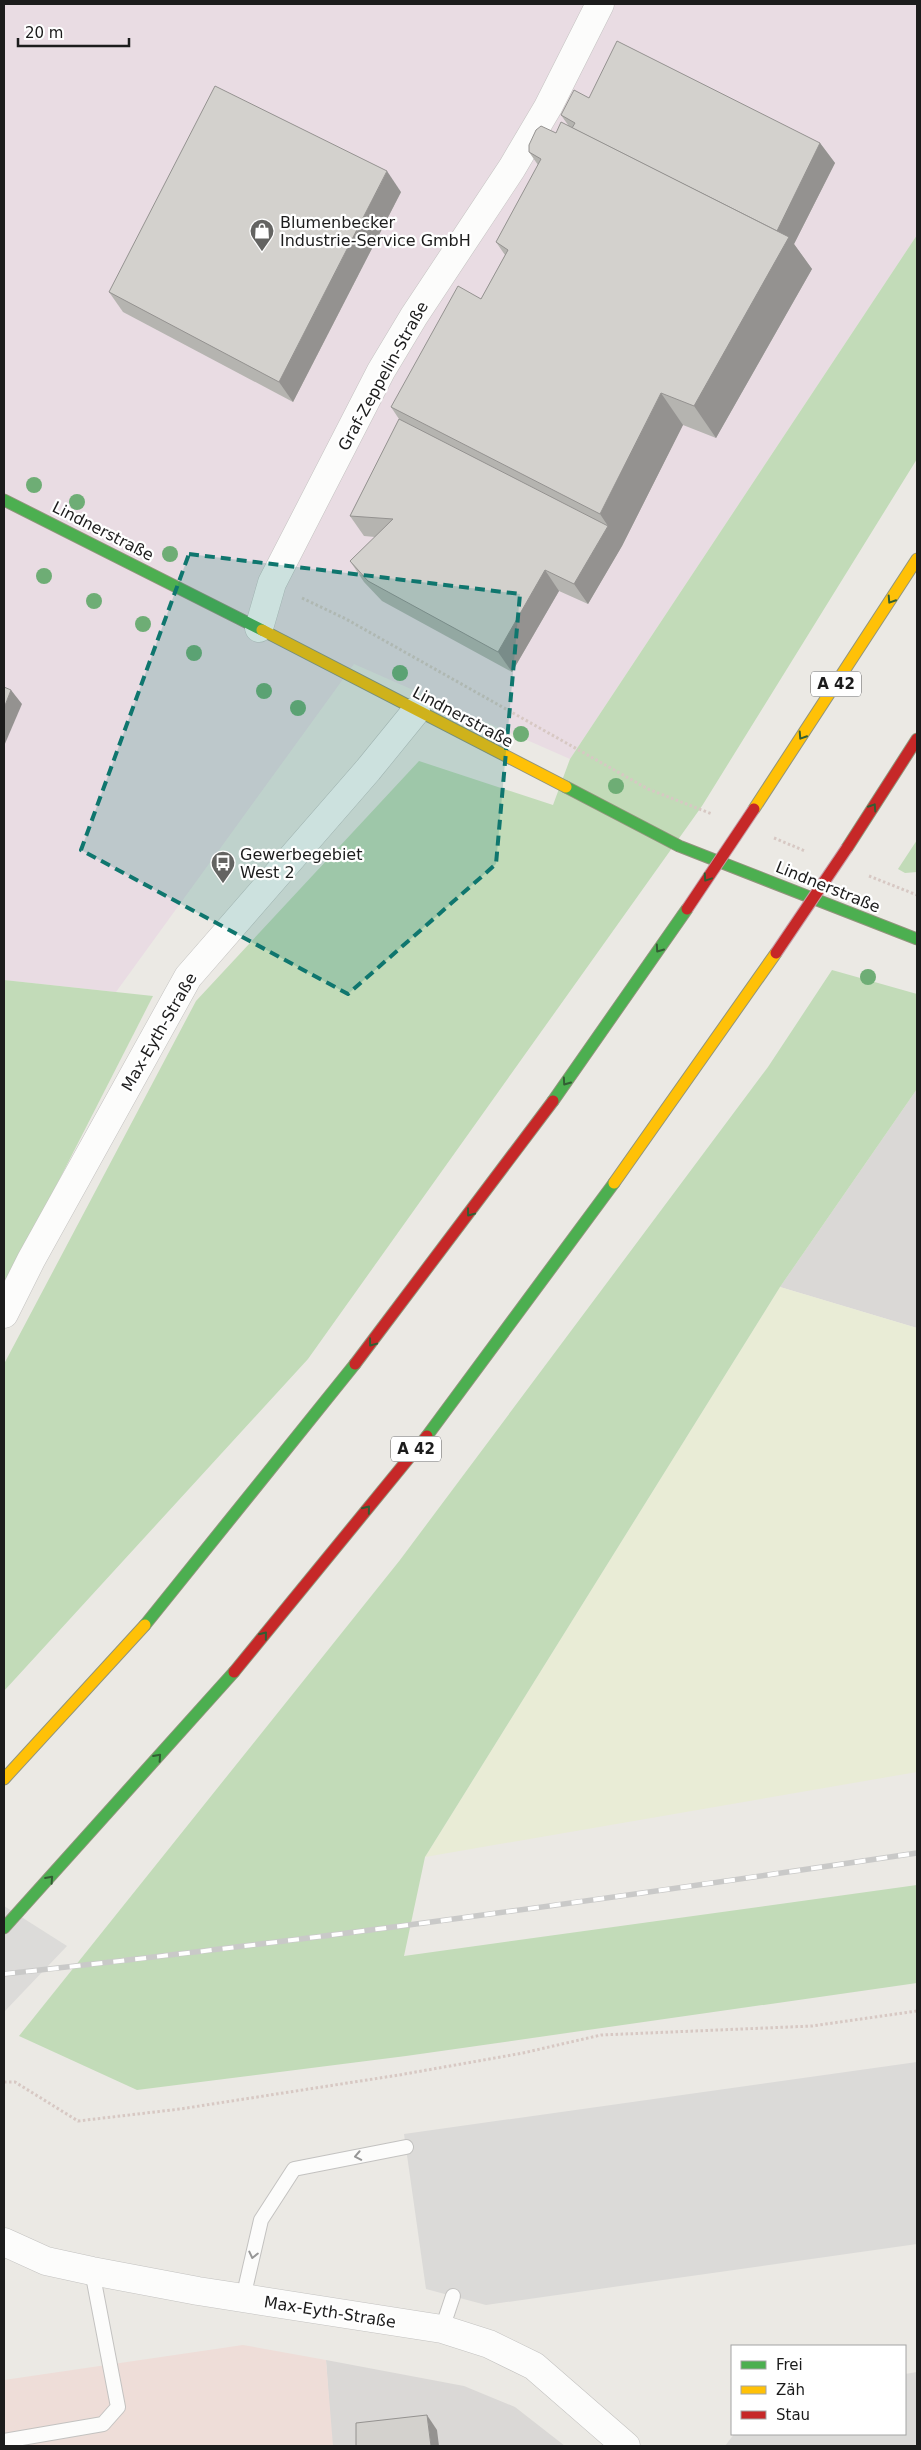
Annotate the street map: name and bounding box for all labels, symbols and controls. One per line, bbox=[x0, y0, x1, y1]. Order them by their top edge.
scale bar bbox=[18, 15, 129, 47]
text: 20 m bbox=[25, 24, 63, 42]
place label: Blumenbecker Industrie-Service GmbH bbox=[280, 213, 471, 250]
shop icon: Blumenbecker Industrie-Service GmbH bbox=[249, 218, 275, 252]
street label: Graf-Zeppelin-Straße bbox=[334, 298, 432, 454]
street label: Lindnerstraße bbox=[49, 497, 157, 565]
one-way arrow bbox=[887, 595, 897, 604]
road number: A 42 bbox=[811, 672, 861, 696]
street label: Lindnerstraße bbox=[409, 683, 517, 751]
one-way arrow bbox=[798, 731, 808, 740]
one-way arrow bbox=[867, 803, 876, 813]
place label: Gewerbegebiet West 2 bbox=[240, 845, 362, 882]
bus stop icon: Gewerbegebiet West 2 bbox=[210, 850, 236, 884]
street label: Lindnerstraße bbox=[773, 857, 883, 917]
one-way arrow bbox=[704, 872, 713, 882]
one-way arrow bbox=[656, 943, 665, 952]
street label: Max-Eyth-Straße bbox=[117, 970, 201, 1094]
one-way arrow bbox=[563, 1076, 572, 1086]
one-way arrow bbox=[467, 1207, 475, 1216]
one-way arrow bbox=[369, 1337, 377, 1346]
road number: A 42 bbox=[391, 1436, 441, 1462]
one-way arrow bbox=[361, 1505, 370, 1514]
one-way arrow bbox=[259, 1631, 268, 1640]
one-way arrow bbox=[152, 1754, 161, 1763]
one-way arrow bbox=[44, 1875, 53, 1884]
one-way arrow bbox=[354, 2151, 363, 2161]
one-way arrow bbox=[248, 2250, 259, 2259]
street label: Max-Eyth-Straße bbox=[263, 2292, 397, 2332]
legend bbox=[731, 2345, 906, 2435]
text: Frei bbox=[776, 2356, 803, 2374]
text: Zäh bbox=[776, 2381, 805, 2399]
text: Stau bbox=[776, 2406, 810, 2424]

